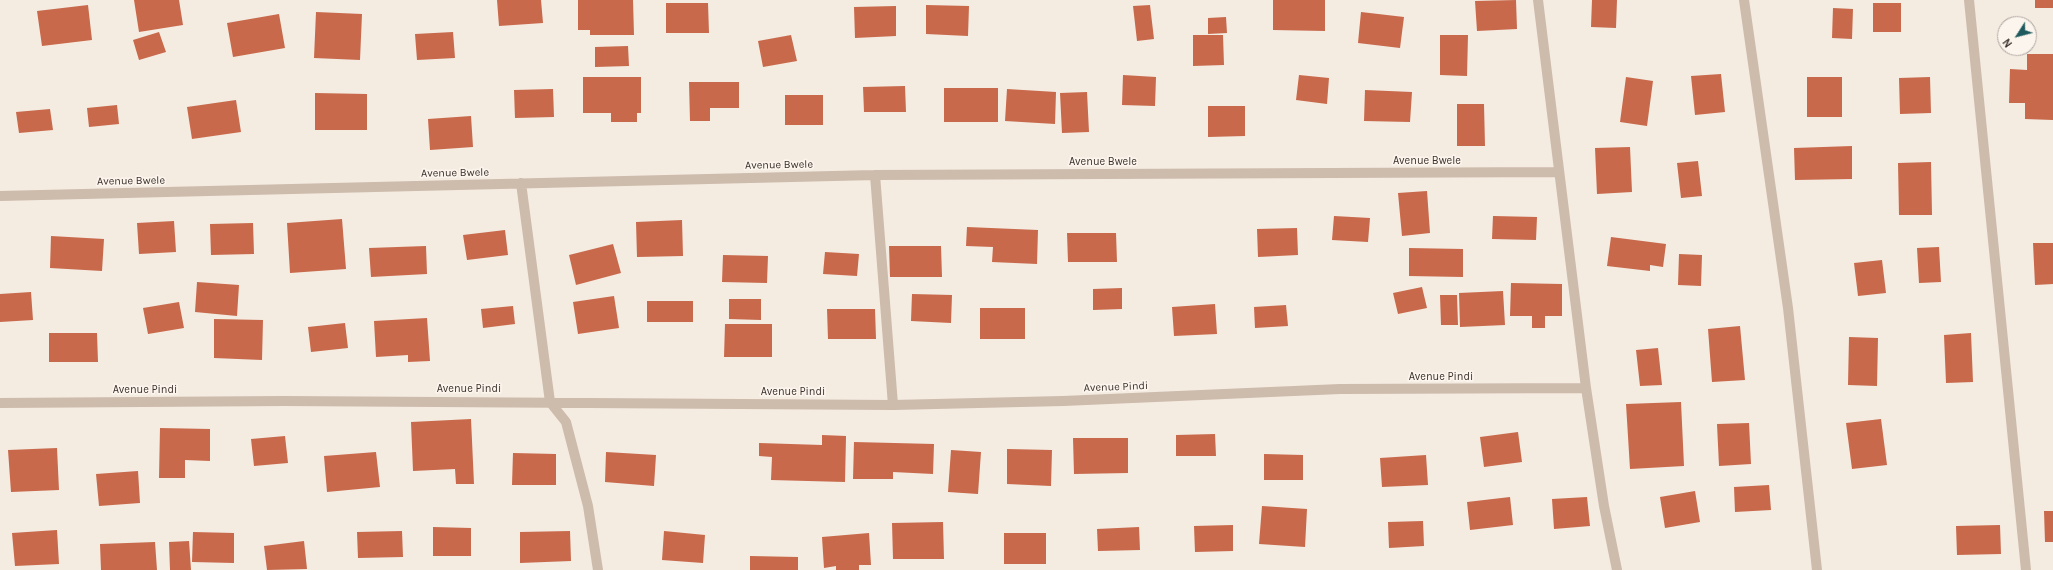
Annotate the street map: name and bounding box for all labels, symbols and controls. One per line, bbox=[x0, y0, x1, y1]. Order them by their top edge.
north arrow bbox=[1997, 16, 2037, 56]
text: N bbox=[2000, 36, 2015, 50]
street label: Avenue Bwele bbox=[1393, 154, 1461, 168]
street label: Avenue Bwele bbox=[1069, 155, 1137, 169]
street label: Avenue Bwele bbox=[745, 158, 813, 172]
street label: Avenue Bwele bbox=[421, 166, 489, 180]
street label: Avenue Bwele bbox=[97, 174, 165, 188]
street label: Avenue Pindi bbox=[1409, 370, 1473, 384]
street label: Avenue Pindi bbox=[1083, 379, 1149, 395]
street label: Avenue Pindi bbox=[437, 382, 501, 396]
street label: Avenue Pindi bbox=[113, 383, 177, 397]
street label: Avenue Pindi bbox=[761, 385, 825, 399]

